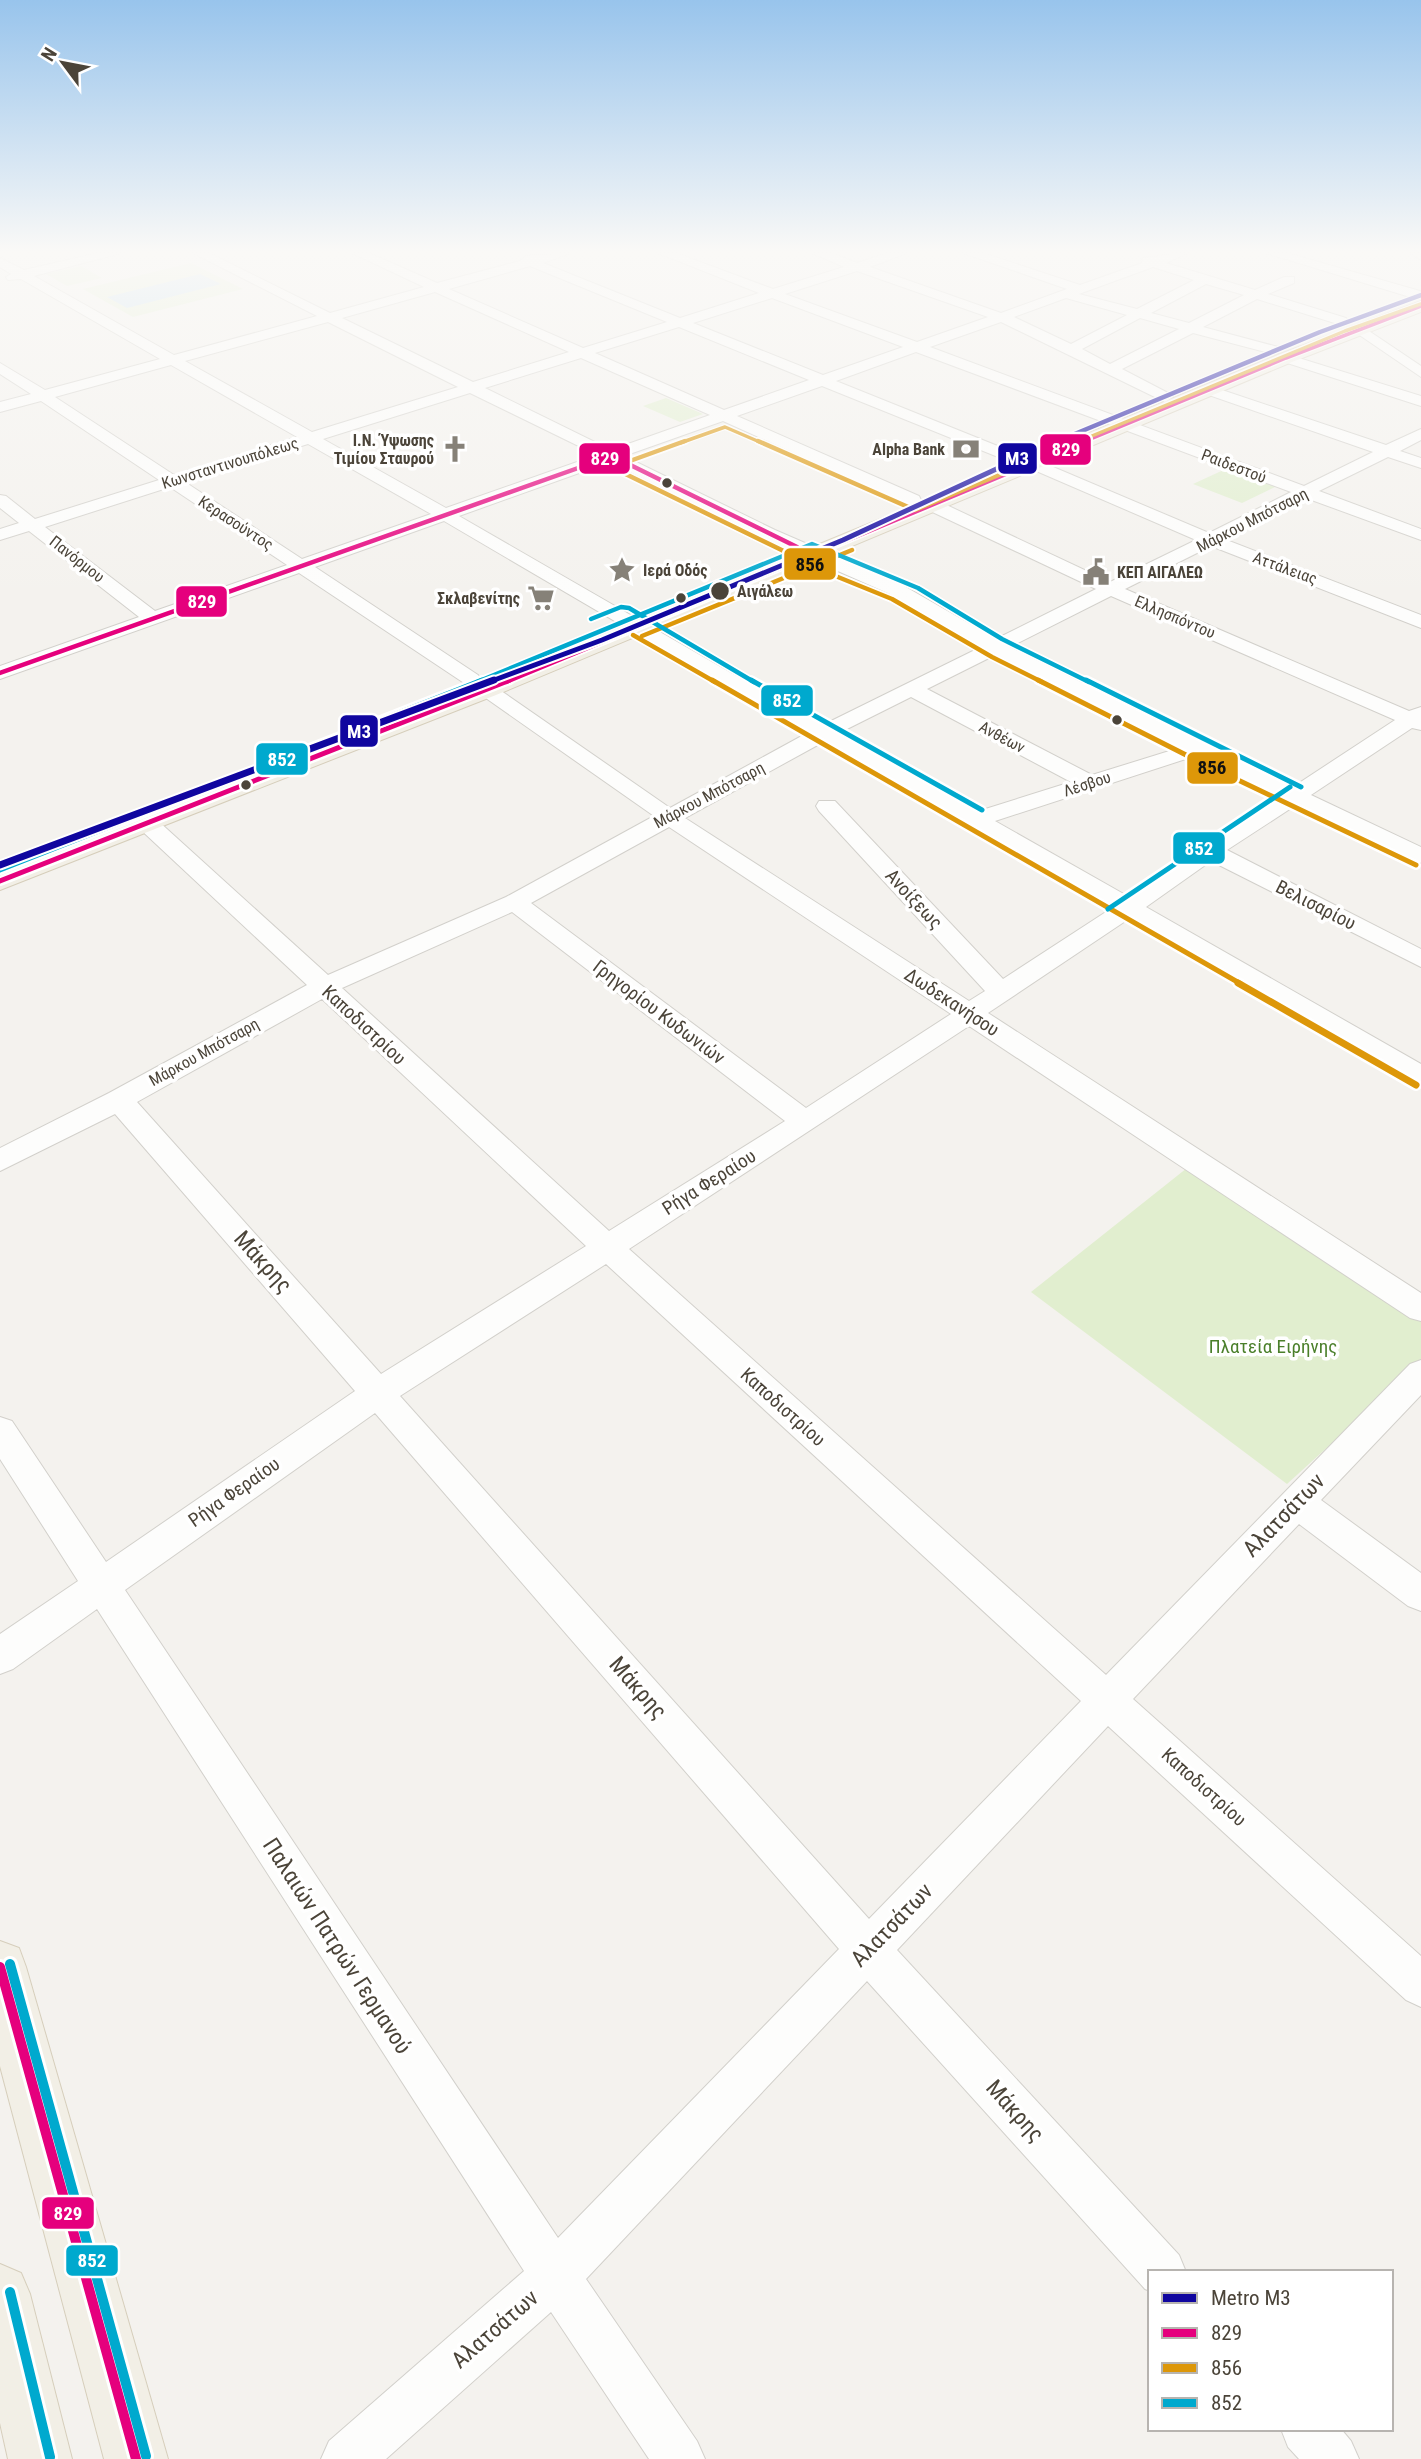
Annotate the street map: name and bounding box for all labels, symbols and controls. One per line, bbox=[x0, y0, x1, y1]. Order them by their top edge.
north arrow bbox=[28, 28, 98, 98]
text: N bbox=[36, 43, 62, 65]
place label: Ι.Ν. Ύψωσης Τιμίου Σταυρού bbox=[334, 431, 434, 468]
street label: Κωνσταντινουπόλεως bbox=[159, 433, 301, 493]
line badge: 829 bbox=[1039, 433, 1092, 466]
church icon: Ι.Ν. Ύψωσης Τιμίου Σταυρού bbox=[440, 434, 470, 464]
bank icon: Alpha Bank bbox=[951, 434, 981, 464]
text: 829 bbox=[1052, 438, 1080, 461]
place label: Alpha Bank bbox=[872, 440, 945, 459]
line badge: 829 bbox=[578, 442, 631, 475]
line badge: Μ3 bbox=[997, 442, 1038, 475]
street label: Ραιδεστού bbox=[1199, 445, 1269, 487]
text: 829 bbox=[591, 447, 619, 470]
text: Μ3 bbox=[1005, 447, 1029, 470]
unlabelled marker bbox=[660, 476, 674, 490]
street label: Μάρκου Μπότσαρη bbox=[1193, 484, 1311, 556]
street label: Κερασούντος bbox=[195, 492, 277, 554]
street label: Πανόρμου bbox=[46, 532, 108, 586]
line badge: 856 bbox=[783, 547, 837, 581]
street label: Αττάλειας bbox=[1250, 548, 1320, 588]
text: 856 bbox=[796, 553, 824, 576]
place icon: Ιερά Οδός bbox=[607, 555, 637, 585]
public building icon: ΚΕΠ ΑΙΓΑΛΕΩ bbox=[1081, 557, 1111, 587]
place label: Ιερά Οδός bbox=[643, 561, 707, 580]
place label: ΚΕΠ ΑΙΓΑΛΕΩ bbox=[1117, 563, 1203, 582]
marker: Αιγάλεω bbox=[709, 580, 731, 602]
place label: Αιγάλεω bbox=[737, 582, 793, 601]
supermarket icon: Σκλαβενίτης bbox=[526, 583, 556, 613]
line badge: 829 bbox=[175, 585, 228, 618]
place label: Σκλαβενίτης bbox=[437, 589, 520, 608]
text: 829 bbox=[188, 590, 216, 613]
unlabelled marker bbox=[674, 591, 688, 605]
street label: Ελλησπόντου bbox=[1132, 592, 1218, 642]
line badge: 852 bbox=[760, 684, 814, 717]
text: 852 bbox=[773, 689, 801, 712]
unlabelled marker bbox=[1110, 713, 1124, 727]
line badge: Μ3 bbox=[339, 714, 379, 748]
street label: Ανθέων bbox=[976, 717, 1028, 757]
text: Μ3 bbox=[347, 720, 371, 743]
line badge: 852 bbox=[255, 742, 309, 776]
text: 852 bbox=[268, 748, 296, 771]
line badge: 856 bbox=[1186, 751, 1239, 785]
text: 856 bbox=[1198, 756, 1226, 779]
street label: Μάρκου Μπότσαρη bbox=[650, 758, 768, 832]
street label: Λέσβου bbox=[1061, 767, 1113, 801]
unlabelled marker bbox=[239, 778, 253, 792]
line badge: 852 bbox=[1172, 831, 1226, 865]
text: 852 bbox=[1185, 837, 1213, 860]
street label: Ανοίξεως bbox=[881, 864, 947, 934]
street label: Βελισαρίου bbox=[1272, 875, 1360, 935]
street label: Γρηγορίου Κυδωνιών bbox=[588, 955, 730, 1069]
street label: Δωδεκανήσου bbox=[900, 963, 1004, 1041]
street label: Καποδιστρίου bbox=[317, 980, 411, 1070]
street label: Μάρκου Μπότσαρη bbox=[146, 1014, 262, 1090]
street label: Ρήγα Φεραίου bbox=[658, 1144, 760, 1220]
street label: Μάκρης bbox=[228, 1226, 298, 1298]
park label: Πλατεία Ειρήνης bbox=[1209, 1335, 1337, 1358]
street label: Καποδιστρίου bbox=[736, 1363, 830, 1451]
street label: Ρήγα Φεραίου bbox=[184, 1452, 284, 1532]
street label: Αλατσάτων bbox=[1238, 1467, 1331, 1562]
street label: Μάκρης bbox=[604, 1651, 672, 1725]
street label: Καποδιστρίου bbox=[1157, 1743, 1251, 1831]
street label: Παλαιών Πατρών Γερμανού bbox=[257, 1833, 417, 2059]
street label: Αλατσάτων bbox=[846, 1877, 939, 1972]
street label: Μάκρης bbox=[980, 2075, 1050, 2147]
line badge: 829 bbox=[41, 2196, 95, 2230]
text: 829 bbox=[54, 2202, 82, 2225]
line badge: 852 bbox=[65, 2244, 119, 2277]
text: 852 bbox=[78, 2249, 106, 2272]
legend bbox=[1148, 2270, 1393, 2431]
street label: Αλατσάτων bbox=[446, 2284, 544, 2374]
text: Metro Μ3 bbox=[1211, 2286, 1291, 2310]
text: 829 bbox=[1211, 2321, 1242, 2345]
text: 856 bbox=[1211, 2356, 1242, 2380]
text: 852 bbox=[1211, 2391, 1242, 2415]

